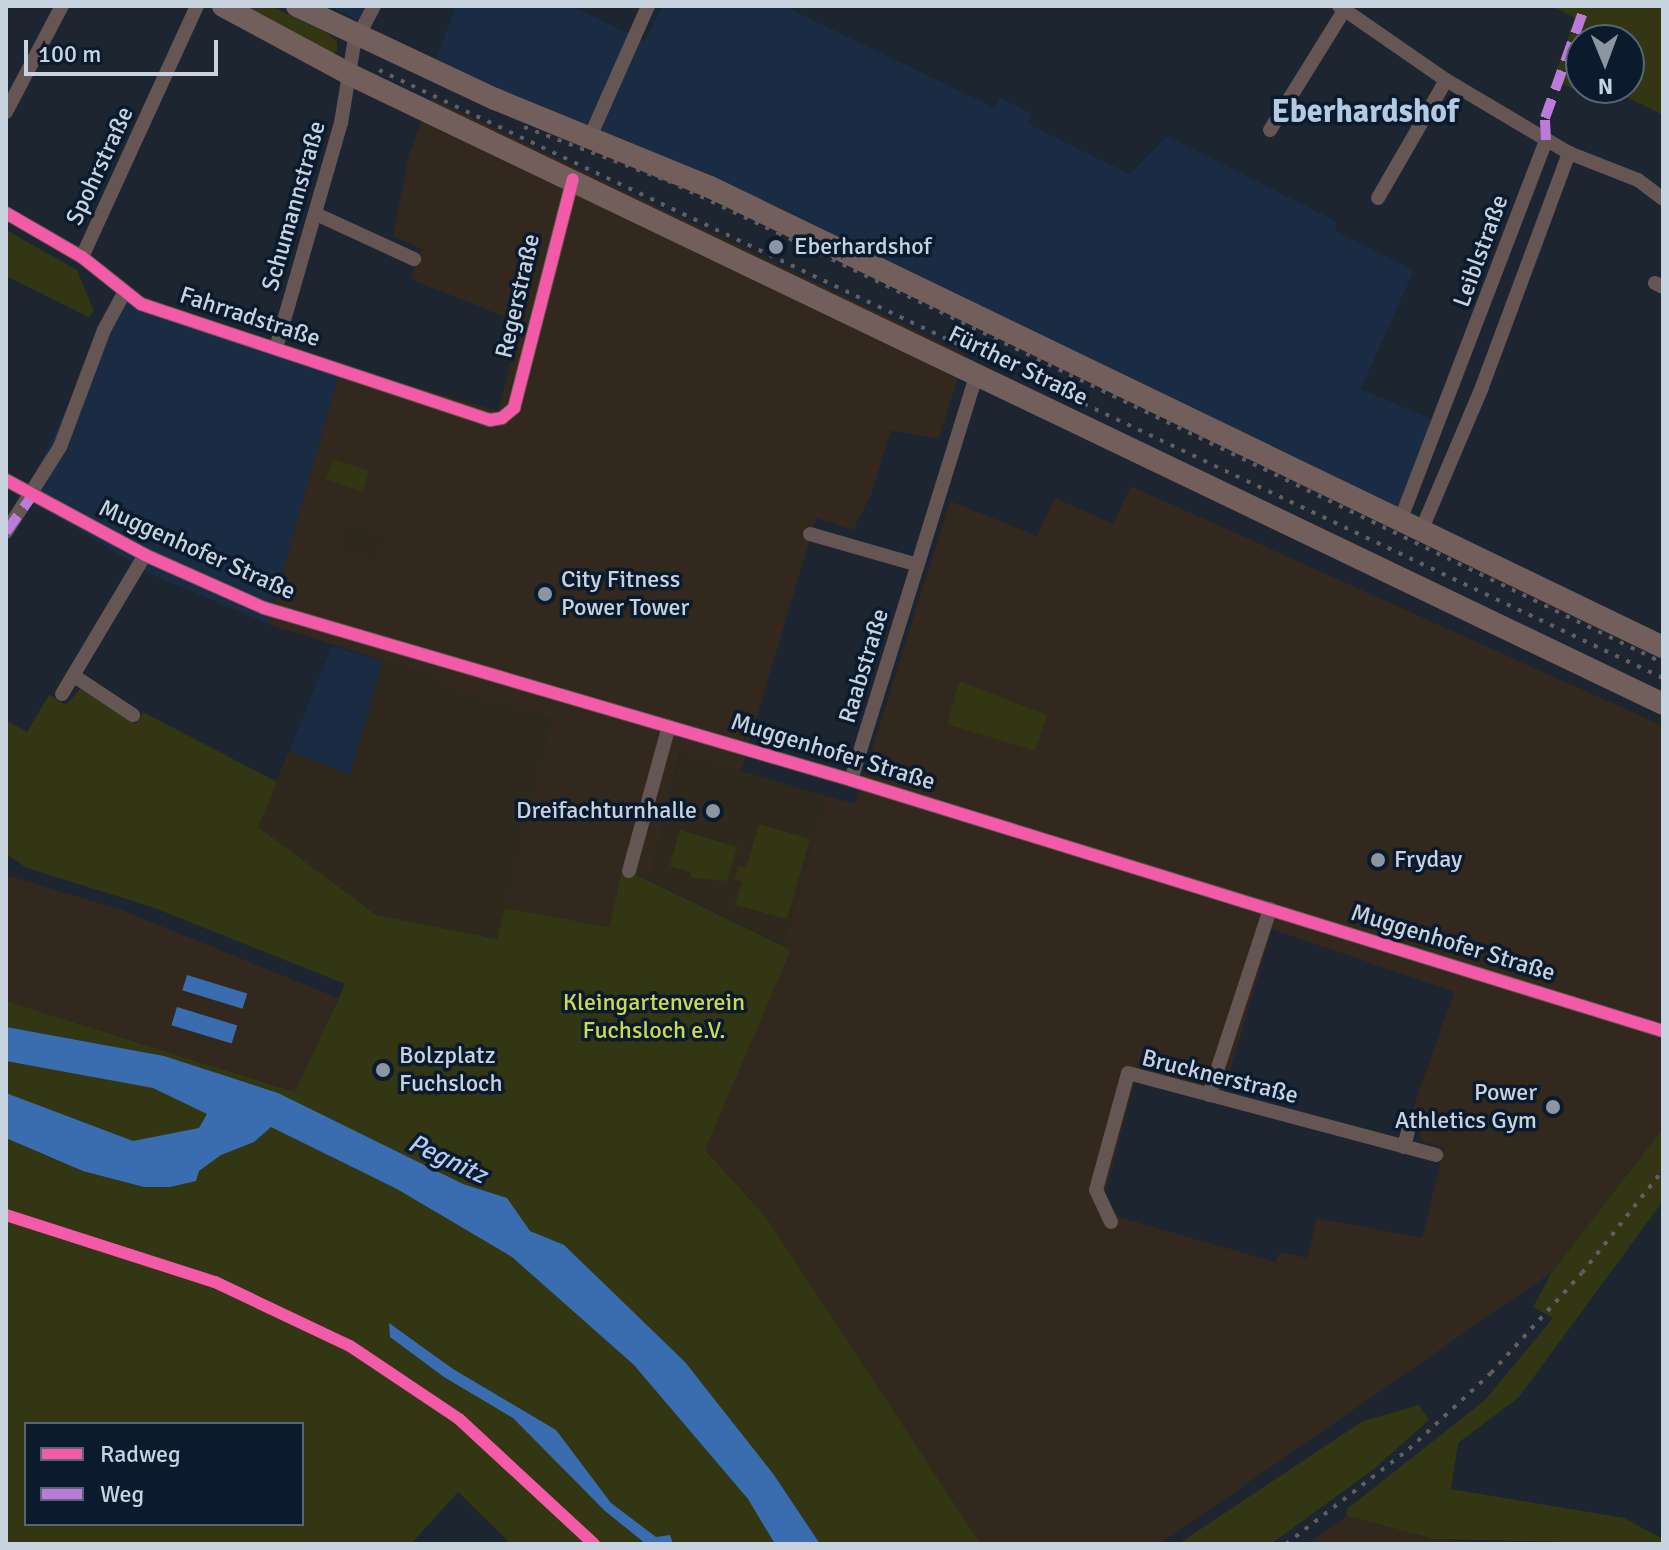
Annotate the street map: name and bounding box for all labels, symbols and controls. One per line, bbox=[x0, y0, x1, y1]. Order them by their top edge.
scale bar bbox=[28, 24, 222, 74]
north arrow bbox=[1565, 24, 1645, 104]
text: 100 m bbox=[38, 39, 101, 69]
text: N bbox=[1598, 73, 1613, 100]
district label: Eberhardshof bbox=[1271, 93, 1459, 131]
street label: Spohrstraße bbox=[60, 102, 140, 230]
street label: Schumannstraße bbox=[256, 118, 332, 294]
street label: Leiblstraße bbox=[1447, 191, 1515, 311]
street label: Regerstraße bbox=[490, 231, 546, 361]
place label: Eberhardshof bbox=[794, 233, 932, 261]
marker: Eberhardshof bbox=[765, 236, 787, 258]
street label: Fahrradstraße bbox=[176, 281, 324, 353]
street label: Fürther Straße bbox=[944, 320, 1092, 412]
street label: Muggenhofer Straße bbox=[94, 494, 300, 606]
place label: City Fitness Power Tower bbox=[561, 566, 689, 622]
marker: City Fitness Power Tower bbox=[536, 585, 554, 603]
street label: Raabstraße bbox=[833, 605, 895, 727]
street label: Muggenhofer Straße bbox=[727, 707, 939, 797]
place label: Dreifachturnhalle bbox=[516, 797, 697, 825]
marker: Dreifachturnhalle bbox=[704, 802, 722, 820]
place label: Fryday bbox=[1394, 846, 1462, 874]
marker: Fryday bbox=[1369, 851, 1387, 869]
street label: Muggenhofer Straße bbox=[1347, 898, 1559, 988]
park label: Kleingartenverein Fuchsloch e.V. bbox=[563, 989, 745, 1045]
place label: Bolzplatz Fuchsloch bbox=[399, 1042, 503, 1098]
street label: Brucknerstraße bbox=[1139, 1044, 1301, 1110]
marker: Bolzplatz Fuchsloch bbox=[374, 1061, 392, 1079]
place label: Power Athletics Gym bbox=[1395, 1079, 1537, 1135]
marker: Power Athletics Gym bbox=[1544, 1098, 1562, 1116]
water label: Pegnitz bbox=[403, 1128, 491, 1192]
legend bbox=[24, 1422, 304, 1526]
text: Radweg bbox=[100, 1439, 181, 1469]
text: Weg bbox=[100, 1479, 144, 1509]

